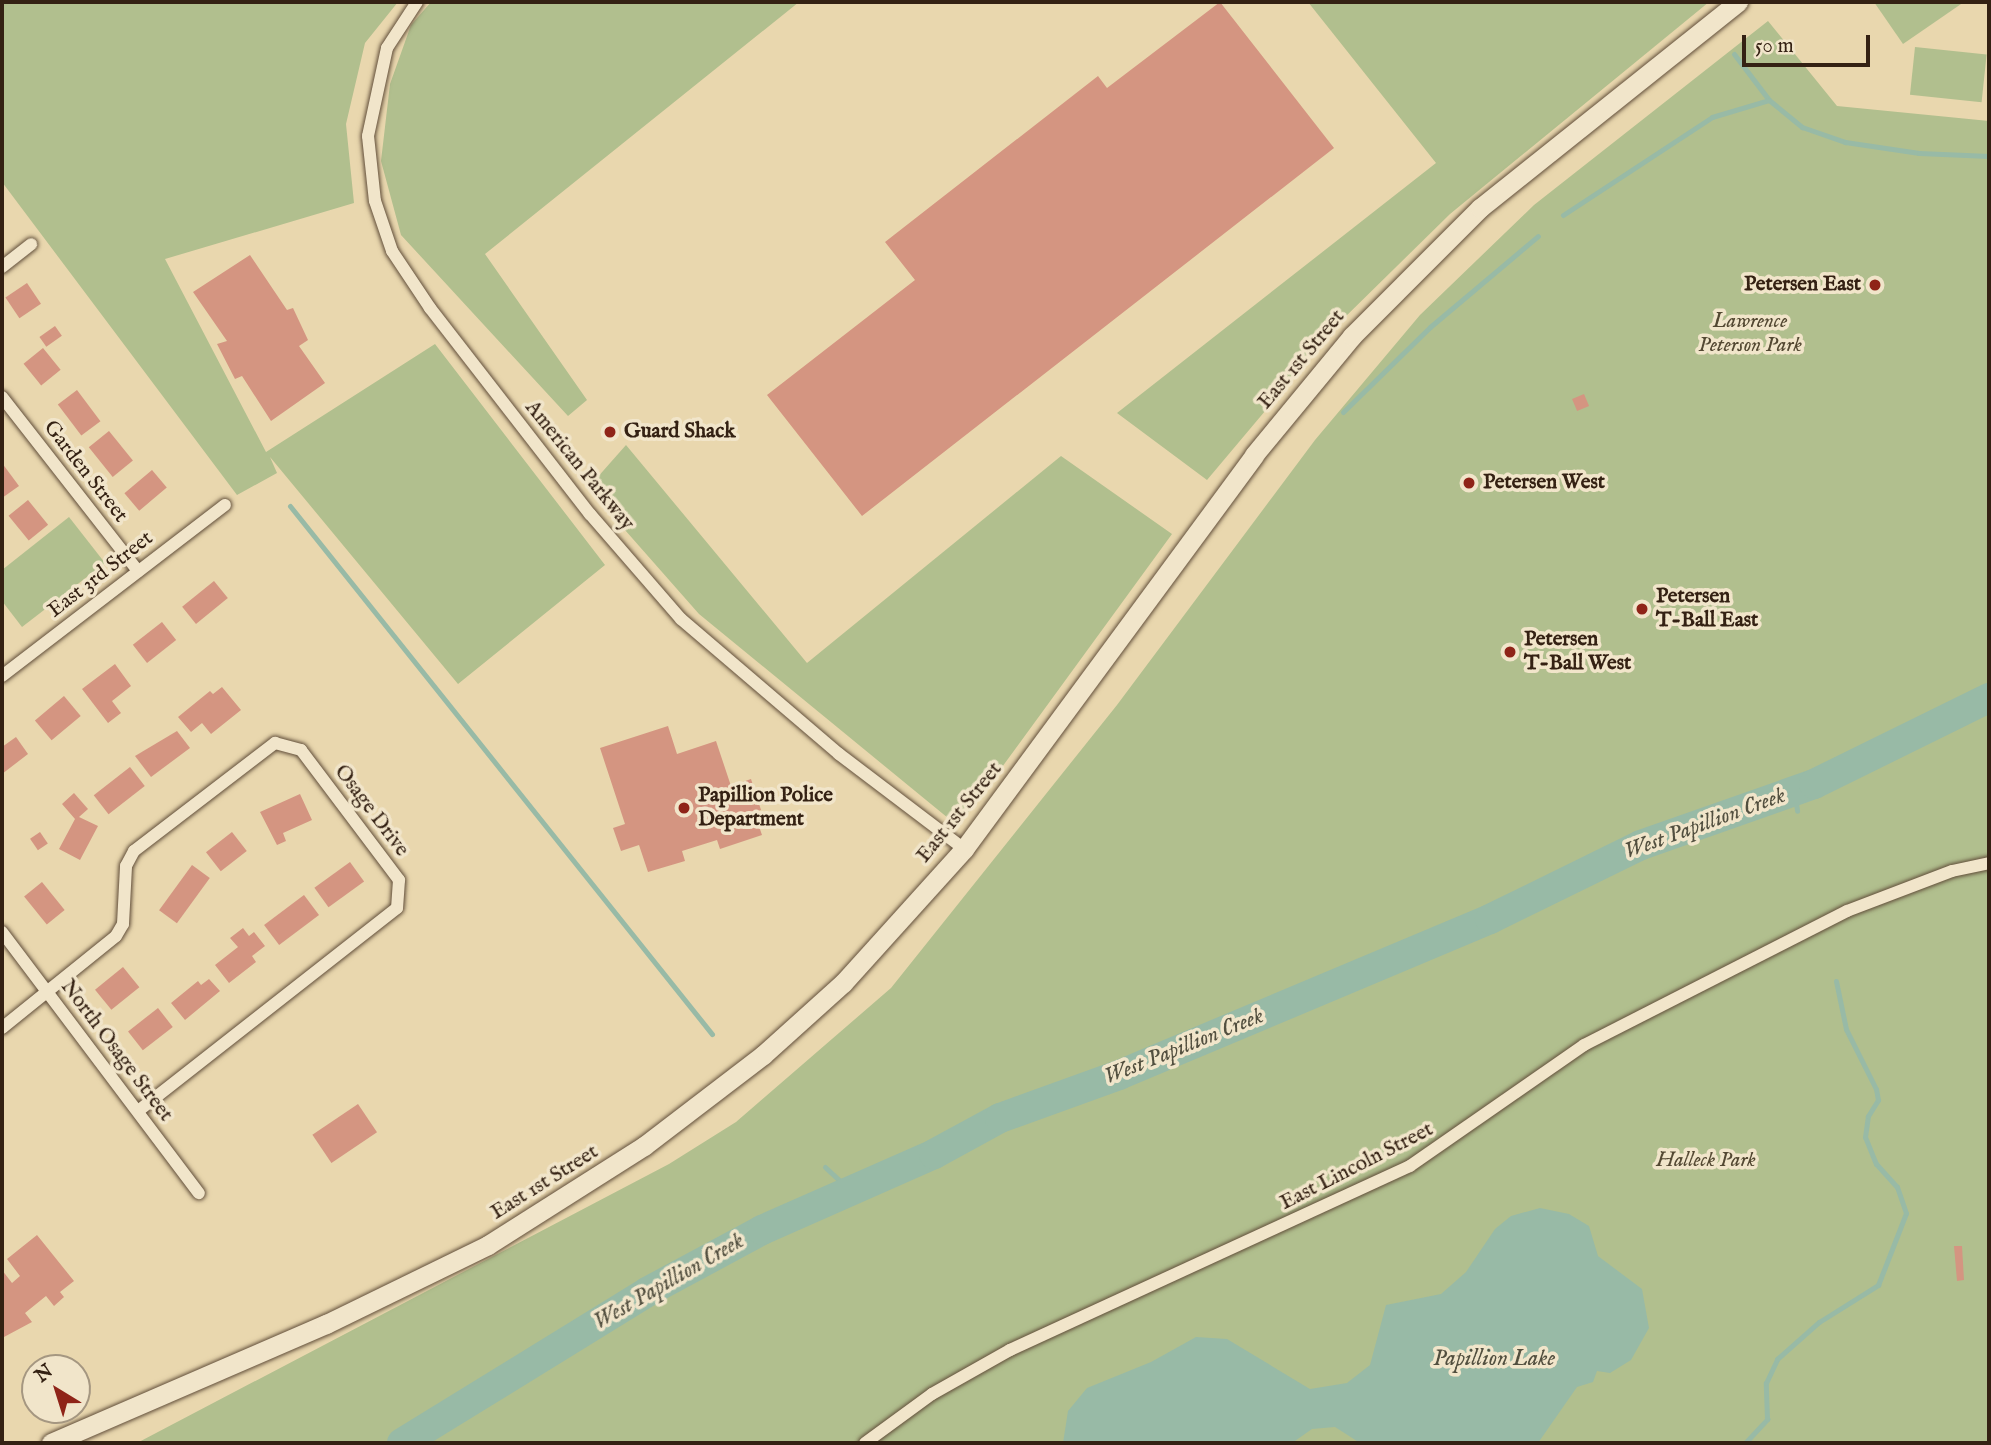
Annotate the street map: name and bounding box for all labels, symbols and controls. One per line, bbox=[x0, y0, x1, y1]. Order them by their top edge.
scale bar bbox=[1746, 21, 1874, 65]
text: 50 m bbox=[1755, 33, 1794, 60]
place label: Petersen East bbox=[1744, 272, 1861, 298]
marker: Petersen East bbox=[1867, 277, 1883, 293]
street label: East 1st Street bbox=[1253, 305, 1351, 415]
park label: Lawrence Peterson Park bbox=[1698, 309, 1802, 359]
street label: American Parkway bbox=[519, 396, 639, 536]
street label: Garden Street bbox=[37, 416, 133, 528]
place label: Guard Shack bbox=[624, 419, 735, 445]
marker: Guard Shack bbox=[602, 424, 618, 440]
place label: Petersen West bbox=[1483, 470, 1605, 496]
marker: Petersen West bbox=[1461, 475, 1477, 491]
street label: East 3rd Street bbox=[43, 526, 159, 624]
place label: Petersen T-Ball East bbox=[1656, 584, 1758, 634]
marker: Petersen T-Ball East bbox=[1634, 601, 1650, 617]
place label: Petersen T-Ball West bbox=[1524, 627, 1631, 677]
marker: Petersen T-Ball West bbox=[1502, 644, 1518, 660]
street label: East 1st Street bbox=[912, 758, 1008, 868]
street label: Osage Drive bbox=[328, 760, 414, 862]
water label: West Papillion Creek bbox=[1621, 782, 1789, 866]
place label: Papillion Police Department bbox=[698, 783, 833, 833]
marker: Papillion Police Department bbox=[676, 800, 692, 816]
street label: North Osage Street bbox=[54, 975, 178, 1127]
water label: West Papillion Creek bbox=[1100, 1002, 1268, 1092]
street label: East Lincoln Street bbox=[1276, 1118, 1438, 1216]
street label: East 1st Street bbox=[487, 1140, 603, 1226]
park label: Halleck Park bbox=[1656, 1148, 1756, 1174]
water label: West Papillion Creek bbox=[589, 1228, 749, 1336]
water label: Papillion Lake bbox=[1433, 1345, 1555, 1373]
north arrow bbox=[21, 1354, 91, 1424]
text: N bbox=[30, 1360, 58, 1389]

